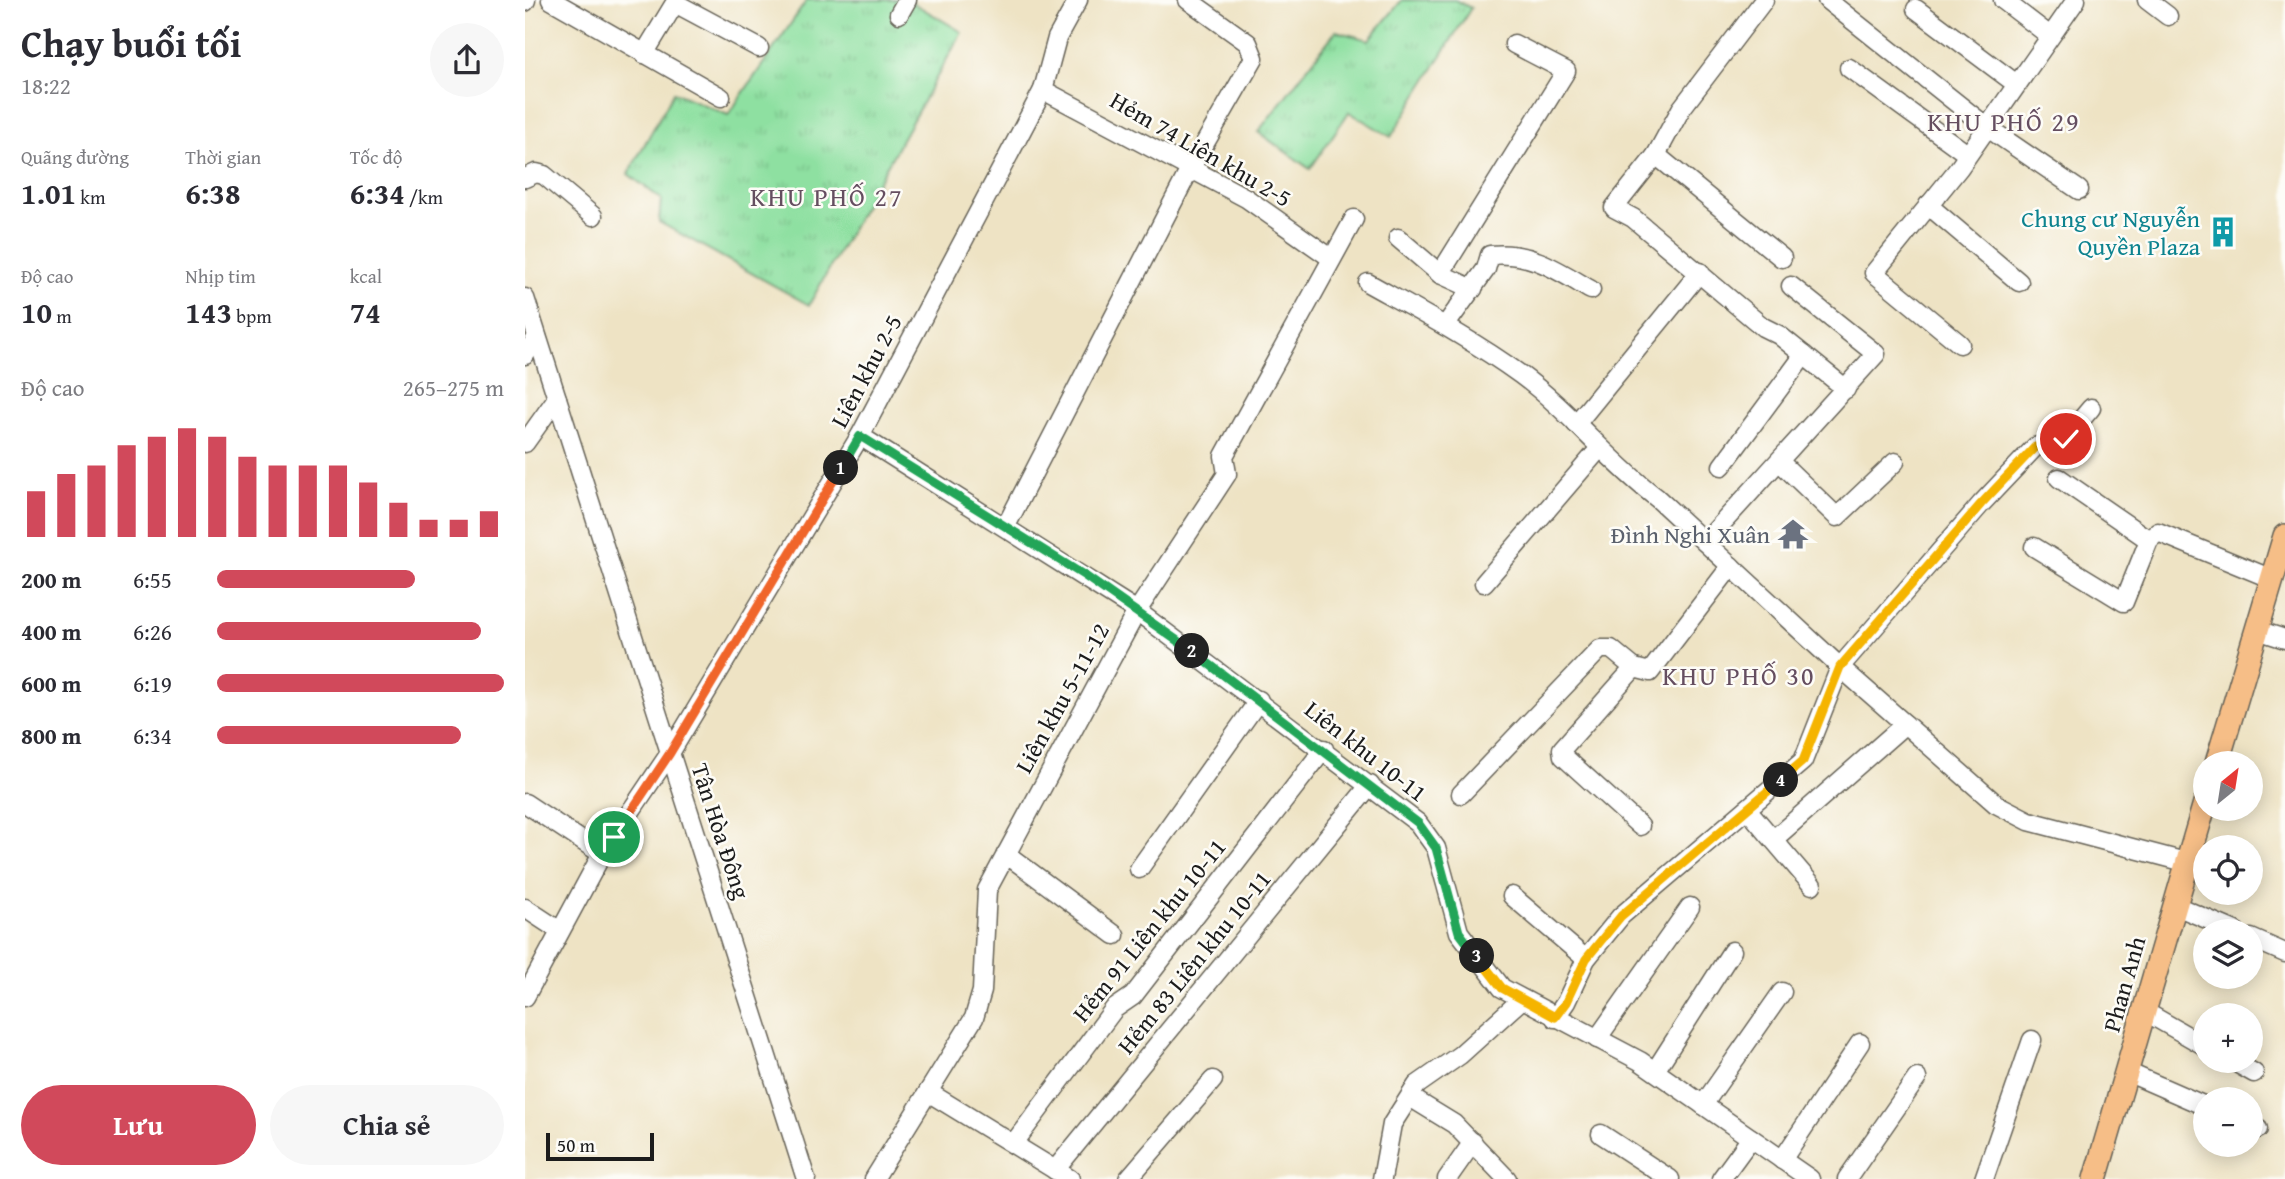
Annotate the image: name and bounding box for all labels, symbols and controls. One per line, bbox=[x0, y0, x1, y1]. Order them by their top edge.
text: Chạy buổi tối bbox=[21, 15, 242, 71]
button: share bbox=[430, 23, 504, 97]
text: 18:22 bbox=[21, 69, 71, 102]
street label: Hẻm 74 Liên khu 2-5 bbox=[1104, 83, 1298, 215]
district label: KHU PHỐ 29 bbox=[1927, 102, 2081, 141]
text: Quãng đường bbox=[21, 143, 129, 171]
text: Thời gian bbox=[185, 143, 261, 171]
text: Tốc độ bbox=[350, 143, 402, 171]
text: 1.01 bbox=[21, 171, 76, 215]
text: 6:38 bbox=[185, 171, 240, 215]
text: 6:34 bbox=[350, 171, 405, 215]
district label: KHU PHỐ 27 bbox=[750, 177, 904, 216]
text: km bbox=[76, 183, 105, 211]
text: /km bbox=[405, 183, 443, 211]
place label: Chung cư Nguyễn Quyền Plaza bbox=[2021, 201, 2201, 264]
building icon: Chung cư Nguyễn Quyền Plaza bbox=[2206, 215, 2240, 249]
text: Độ cao bbox=[21, 262, 74, 290]
text: Nhịp tim bbox=[185, 262, 256, 290]
text: kcal bbox=[350, 262, 382, 290]
text: 10 bbox=[21, 290, 52, 334]
text: 143 bbox=[185, 290, 232, 334]
text: 74 bbox=[350, 290, 381, 334]
text: m bbox=[52, 302, 72, 330]
text: bpm bbox=[232, 302, 272, 330]
street label: Liên khu 2-5 bbox=[821, 308, 911, 434]
text: Độ cao bbox=[21, 371, 85, 404]
text: 265–275 m bbox=[403, 371, 504, 404]
pin bbox=[2036, 409, 2096, 469]
icon: check bbox=[2047, 420, 2085, 458]
pin: 1 bbox=[823, 450, 859, 486]
text: 1 bbox=[836, 453, 845, 481]
place label: Đình Nghi Xuân bbox=[1611, 517, 1771, 552]
temple icon: Đình Nghi Xuân bbox=[1776, 517, 1810, 551]
text: 200 m bbox=[21, 563, 82, 596]
text: 6:55 bbox=[133, 563, 172, 596]
text: 400 m bbox=[21, 615, 82, 648]
text: 6:26 bbox=[133, 615, 172, 648]
street label: Liên khu 5-11-12 bbox=[1006, 617, 1118, 779]
pin: 2 bbox=[1175, 634, 1209, 668]
text: 2 bbox=[1187, 636, 1196, 664]
district label: KHU PHỐ 30 bbox=[1662, 656, 1816, 695]
text: 600 m bbox=[21, 667, 82, 700]
text: 6:19 bbox=[133, 667, 172, 700]
street label: Liên khu 10-11 bbox=[1297, 692, 1435, 810]
text: 800 m bbox=[21, 719, 82, 752]
text: 6:34 bbox=[133, 719, 172, 752]
north arrow bbox=[2193, 751, 2263, 821]
map controls bbox=[2193, 751, 2263, 1157]
street label: Tân Hòa Đông bbox=[683, 759, 759, 903]
pin: 4 bbox=[1763, 762, 1799, 798]
text: 4 bbox=[1776, 765, 1785, 793]
pin bbox=[584, 807, 644, 867]
icon: arrive bbox=[595, 818, 633, 856]
street label: Hẻm 91 Liên khu 10-11 bbox=[1064, 831, 1234, 1029]
button: locate bbox=[2193, 835, 2263, 905]
street label: Hẻm 83 Liên khu 10-11 bbox=[1109, 863, 1279, 1061]
button: layers bbox=[2193, 919, 2263, 989]
street label: Phan Anh bbox=[2094, 932, 2154, 1036]
pin: 3 bbox=[1459, 939, 1495, 974]
text: 3 bbox=[1472, 941, 1481, 969]
button: + bbox=[2193, 1003, 2263, 1073]
button: Lưu bbox=[21, 1085, 256, 1165]
button: Chia sẻ bbox=[270, 1085, 504, 1165]
button: − bbox=[2193, 1087, 2263, 1157]
scale bar bbox=[546, 1130, 655, 1162]
text: 50 m bbox=[557, 1131, 595, 1159]

